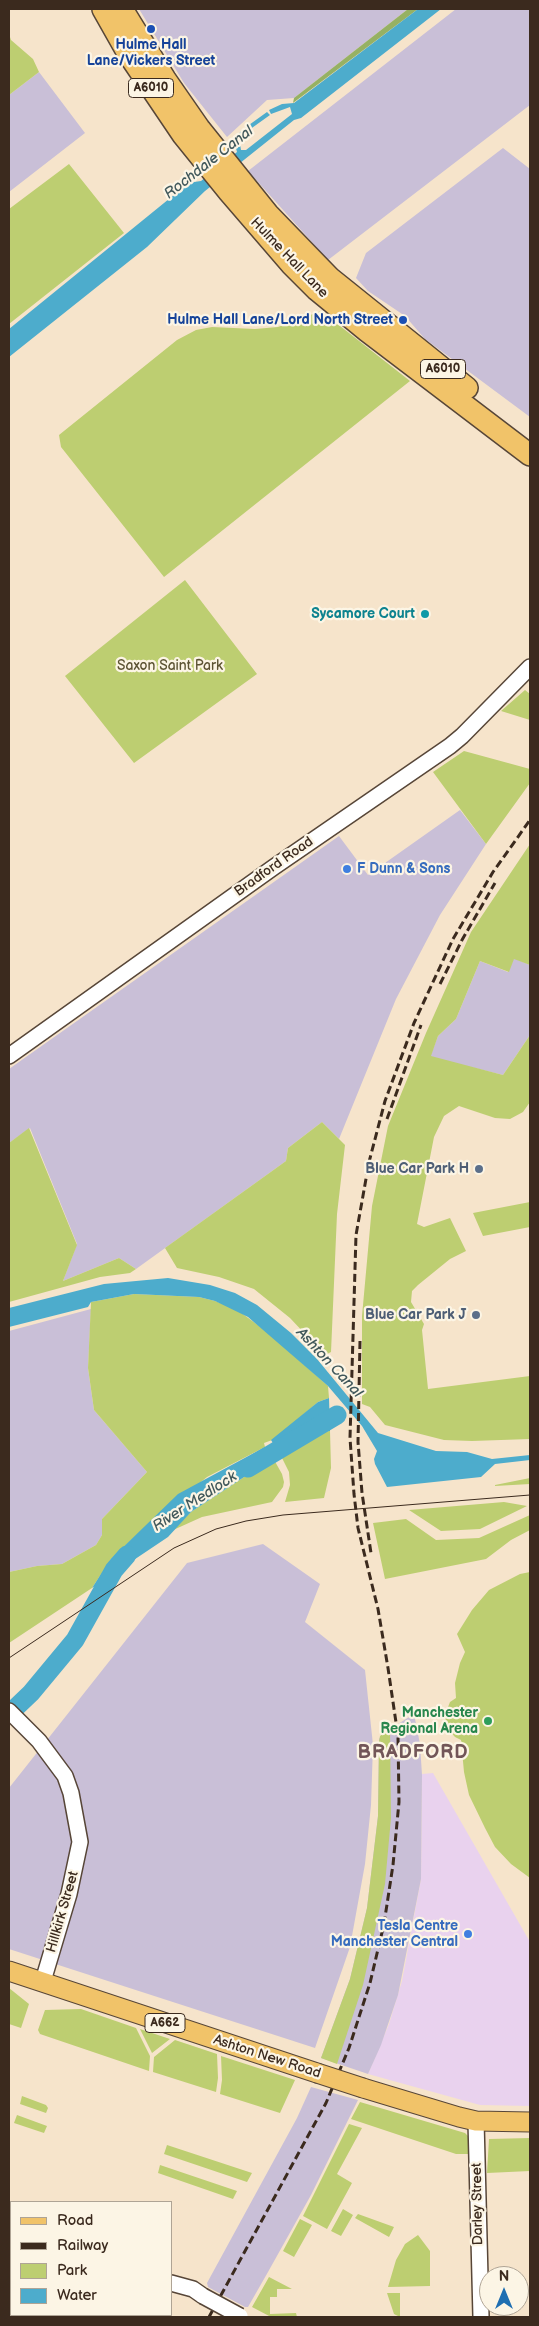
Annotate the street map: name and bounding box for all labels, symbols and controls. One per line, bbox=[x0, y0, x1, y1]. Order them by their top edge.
marker: Hulme Hall Lane/Vickers Street bbox=[145, 23, 157, 35]
place label: Hulme Hall Lane/Vickers Street bbox=[87, 37, 215, 70]
road number: A6010 bbox=[128, 78, 174, 98]
water label: Rochdale Canal bbox=[161, 123, 257, 203]
street label: Hulme Hall Lane bbox=[247, 214, 331, 302]
place label: Hulme Hall Lane/Lord North Street bbox=[167, 312, 393, 328]
marker: Hulme Hall Lane/Lord North Street bbox=[397, 314, 409, 326]
road number: A6010 bbox=[420, 359, 466, 378]
place label: Sycamore Court bbox=[311, 606, 415, 622]
marker: Sycamore Court bbox=[419, 608, 431, 620]
park label: Saxon Saint Park bbox=[117, 658, 223, 674]
street label: Bradford Road bbox=[231, 834, 317, 900]
place label: F Dunn & Sons bbox=[357, 861, 450, 877]
marker: F Dunn & Sons bbox=[341, 863, 353, 875]
place label: Blue Car Park H bbox=[365, 1161, 469, 1177]
marker: Blue Car Park H bbox=[473, 1163, 485, 1175]
place label: Blue Car Park J bbox=[365, 1307, 466, 1323]
marker: Blue Car Park J bbox=[470, 1309, 482, 1321]
water label: Ashton Canal bbox=[292, 1324, 366, 1402]
water label: River Medlock bbox=[150, 1468, 240, 1536]
place label: Manchester Regional Arena bbox=[380, 1705, 478, 1738]
marker: Manchester Regional Arena bbox=[482, 1715, 494, 1727]
district label: BRADFORD bbox=[357, 1742, 469, 1764]
street label: Hillkirk Street bbox=[43, 1869, 83, 1955]
place label: Tesla Centre Manchester Central bbox=[331, 1918, 458, 1950]
marker: Tesla Centre Manchester Central bbox=[462, 1928, 474, 1940]
road number: A662 bbox=[145, 2014, 185, 2032]
street label: Ashton New Road bbox=[211, 2032, 323, 2082]
street label: Darley Street bbox=[469, 2162, 487, 2246]
legend bbox=[10, 2201, 172, 2316]
text: Road bbox=[57, 2211, 93, 2230]
text: Railway bbox=[57, 2236, 108, 2255]
text: Park bbox=[57, 2261, 87, 2280]
north arrow bbox=[479, 2266, 529, 2316]
text: N bbox=[499, 2268, 509, 2285]
text: Water bbox=[57, 2286, 97, 2305]

